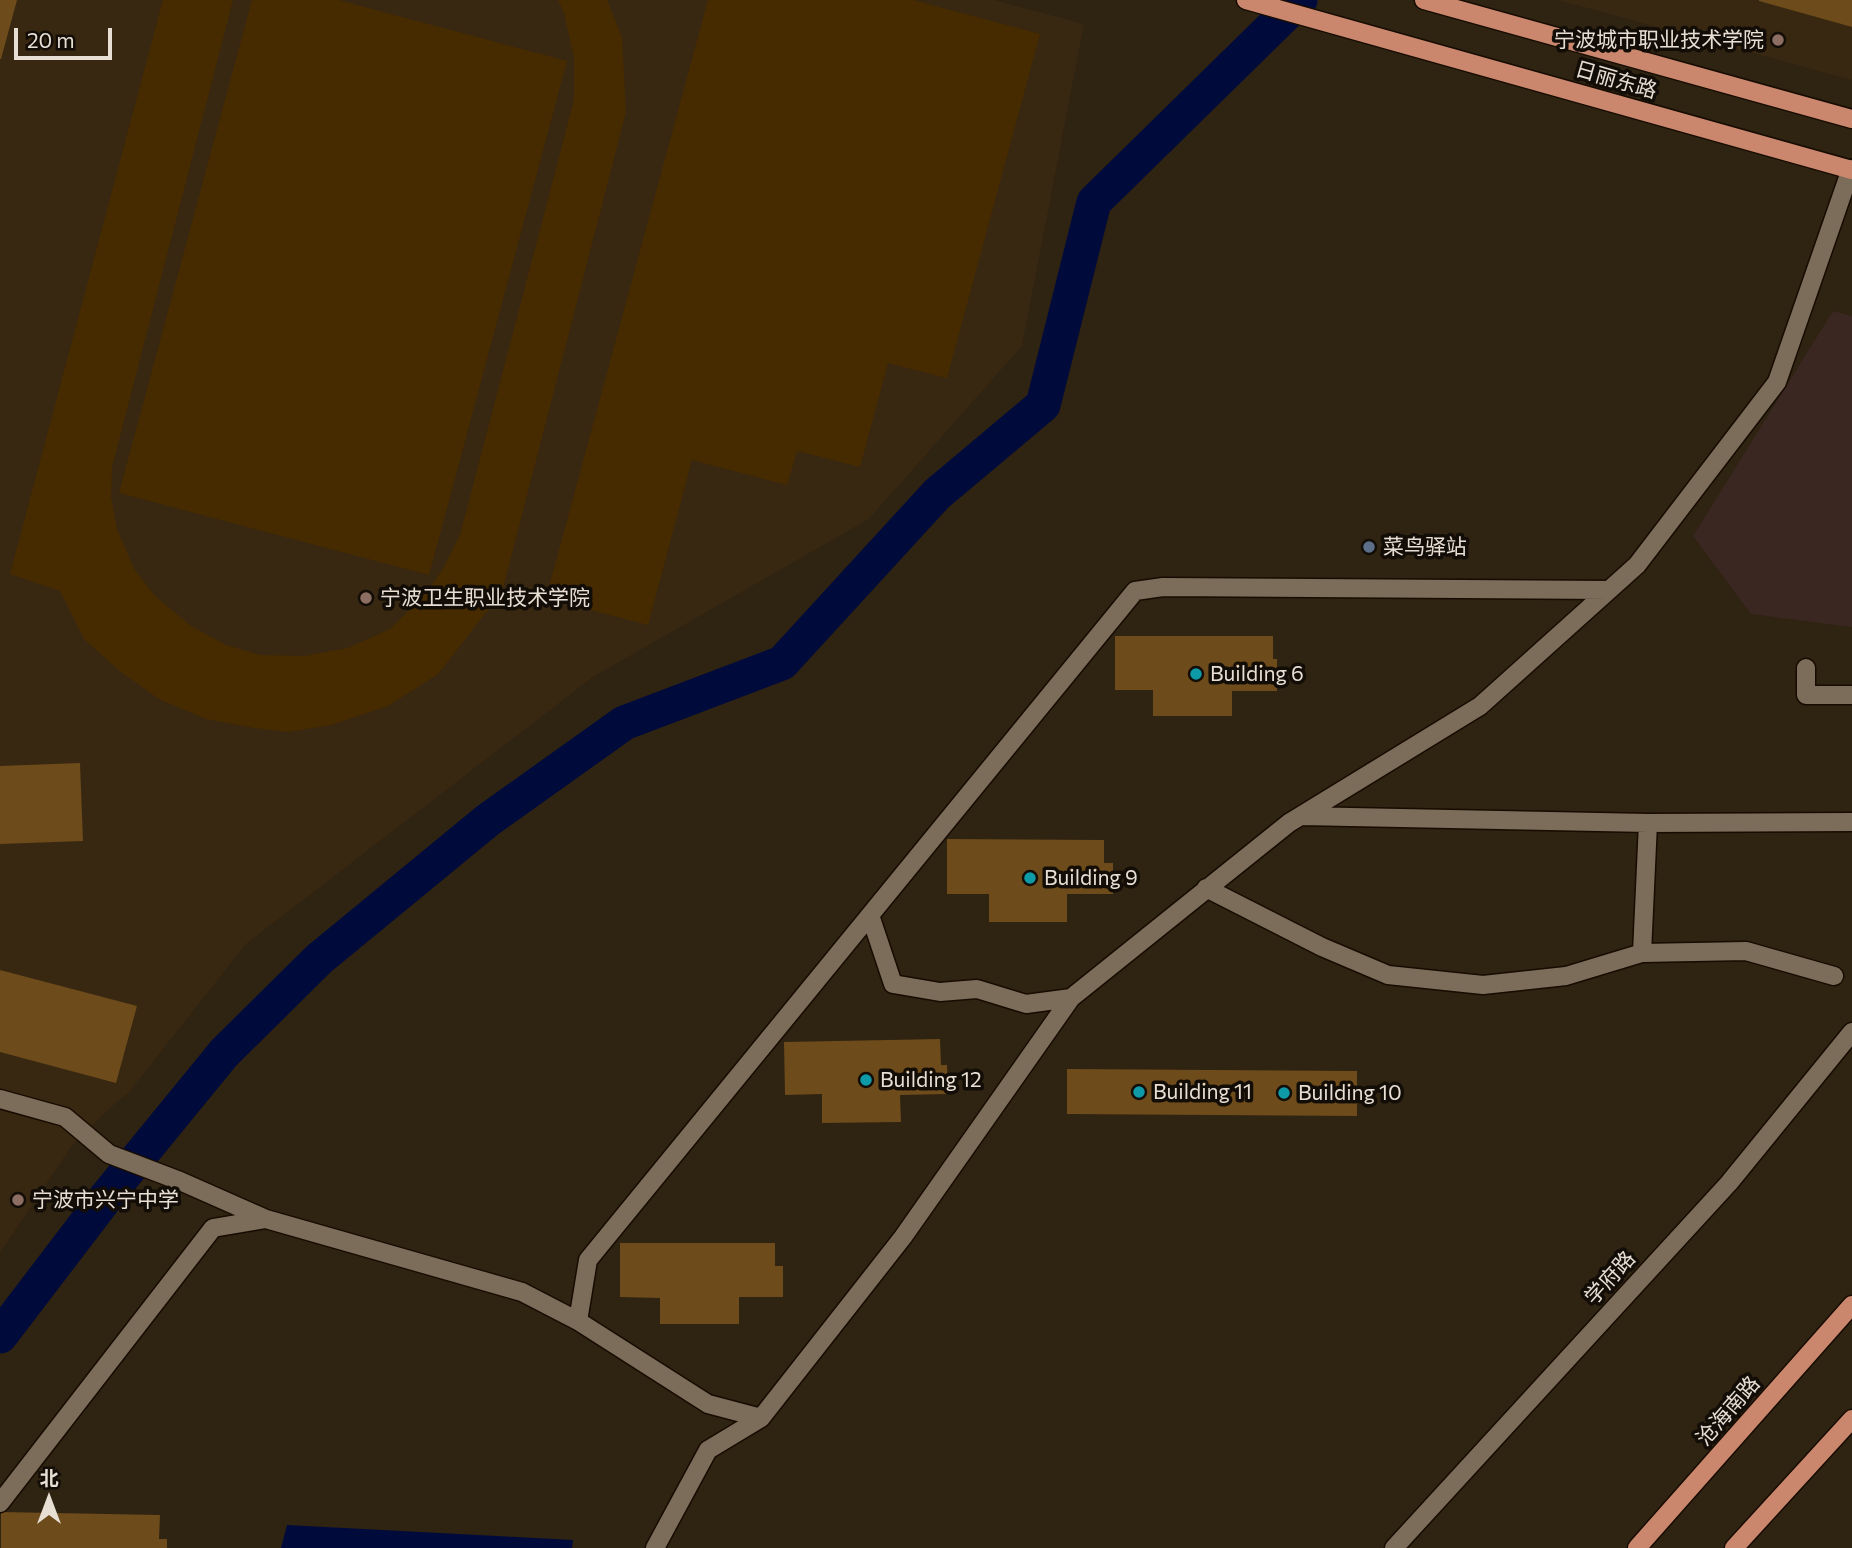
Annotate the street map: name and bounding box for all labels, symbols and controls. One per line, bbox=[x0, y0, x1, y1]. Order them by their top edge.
scale bar bbox=[18, 14, 116, 58]
text: 20 m bbox=[27, 27, 75, 52]
place label: 宁波城市职业技术学院 bbox=[1554, 27, 1764, 53]
marker: 宁波城市职业技术学院 bbox=[1770, 32, 1786, 48]
street label: 日丽东路 bbox=[1572, 56, 1660, 104]
place label: 菜鸟驿站 bbox=[1383, 534, 1467, 560]
marker: 菜鸟驿站 bbox=[1361, 539, 1377, 555]
place label: 宁波卫生职业技术学院 bbox=[380, 585, 590, 611]
marker: 宁波卫生职业技术学院 bbox=[358, 590, 374, 606]
place label: Building 6 bbox=[1210, 661, 1304, 687]
marker: Building 6 bbox=[1188, 666, 1204, 682]
place label: Building 9 bbox=[1044, 865, 1138, 891]
marker: Building 9 bbox=[1022, 870, 1038, 886]
place label: Building 12 bbox=[880, 1067, 982, 1093]
marker: Building 12 bbox=[858, 1072, 874, 1088]
place label: Building 11 bbox=[1153, 1079, 1252, 1105]
place label: Building 10 bbox=[1298, 1080, 1402, 1106]
marker: Building 11 bbox=[1131, 1084, 1147, 1100]
marker: Building 10 bbox=[1276, 1085, 1292, 1101]
place label: 宁波市兴宁中学 bbox=[32, 1187, 179, 1213]
marker: 宁波市兴宁中学 bbox=[10, 1192, 26, 1208]
street label: 学府路 bbox=[1580, 1246, 1640, 1310]
street label: 沧海南路 bbox=[1691, 1371, 1765, 1451]
north arrow bbox=[14, 1464, 84, 1534]
text: 北 bbox=[39, 1466, 59, 1489]

